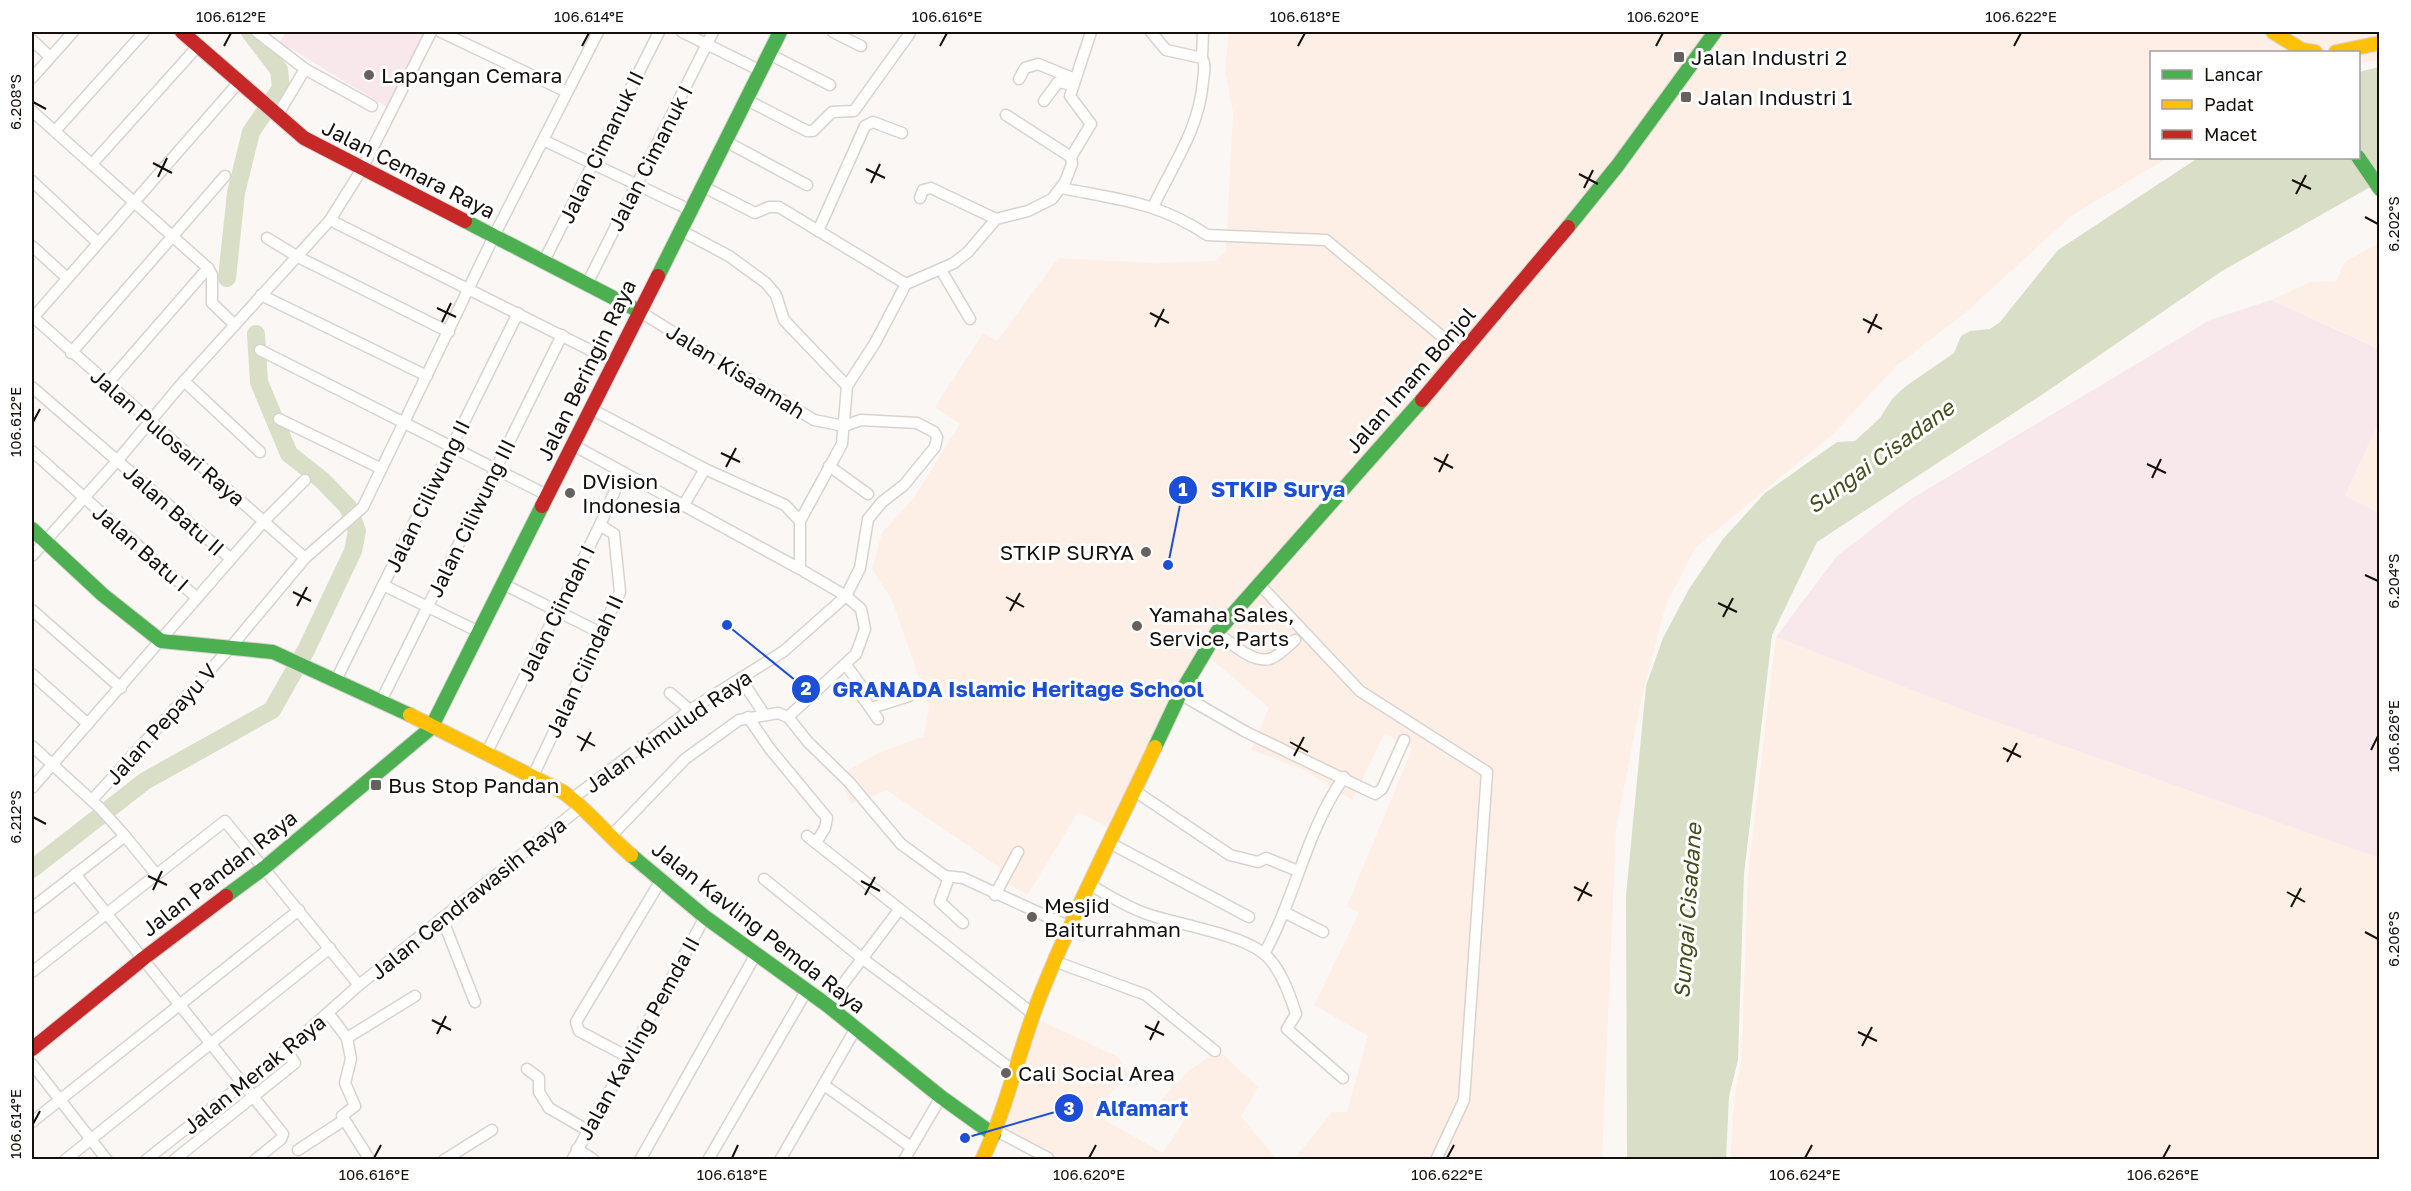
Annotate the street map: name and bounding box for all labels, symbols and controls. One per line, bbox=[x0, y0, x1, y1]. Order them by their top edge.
text: 106.612°E bbox=[196, 7, 266, 25]
text: 106.614°E bbox=[554, 7, 624, 25]
text: 106.616°E bbox=[912, 7, 982, 25]
text: 106.618°E bbox=[1270, 7, 1340, 25]
text: 106.620°E bbox=[1627, 7, 1699, 25]
text: 106.622°E bbox=[1985, 7, 2057, 25]
place label: Jalan Industri 2 bbox=[1691, 44, 1847, 70]
marker: Jalan Industri 2 bbox=[1672, 50, 1686, 64]
legend bbox=[2150, 51, 2360, 159]
place label: Lapangan Cemara bbox=[381, 62, 562, 88]
text: Lancar bbox=[2204, 63, 2263, 85]
street label: Jalan Cimanuk II bbox=[553, 67, 649, 227]
marker: Lapangan Cemara bbox=[362, 68, 376, 82]
text: 6.208°S bbox=[6, 74, 24, 130]
street label: Jalan Cimanuk I bbox=[602, 81, 698, 235]
place label: Jalan Industri 1 bbox=[1698, 84, 1852, 110]
marker: Jalan Industri 1 bbox=[1679, 90, 1693, 104]
text: Padat bbox=[2204, 93, 2254, 115]
street label: Jalan Cemara Raya bbox=[318, 114, 500, 224]
text: Macet bbox=[2204, 123, 2257, 145]
text: 6.202°S bbox=[2384, 196, 2402, 252]
street label: Jalan Beringin Raya bbox=[531, 275, 641, 465]
street label: Jalan Imam Bonjol bbox=[1339, 301, 1481, 459]
street label: Jalan Kisaamah bbox=[662, 318, 810, 424]
street label: Jalan Pulosari Raya bbox=[85, 363, 251, 511]
text: 106.612°E bbox=[6, 387, 24, 457]
water label: Sungai Cisadane bbox=[1801, 392, 1961, 518]
street label: Jalan Ciliwung II bbox=[379, 415, 475, 577]
street label: Jalan Ciliwung III bbox=[421, 435, 521, 601]
street label: Jalan Batu II bbox=[118, 459, 230, 561]
place label: DVision Indonesia bbox=[582, 468, 681, 518]
callout: STKIP Surya bbox=[1168, 470, 1357, 510]
text: STKIP Surya bbox=[1211, 475, 1345, 502]
text: 1 bbox=[1178, 478, 1188, 500]
marker: DVision Indonesia bbox=[563, 486, 577, 500]
street label: Jalan Batu I bbox=[88, 499, 194, 597]
place label: STKIP SURYA bbox=[1000, 539, 1134, 565]
street label: Jalan Ciindah I bbox=[512, 541, 600, 685]
marker: STKIP SURYA bbox=[1139, 545, 1153, 559]
text: 6.204°S bbox=[2384, 553, 2402, 609]
street label: Jalan Ciindah II bbox=[539, 590, 629, 742]
place label: Yamaha Sales, Service, Parts bbox=[1149, 601, 1295, 651]
marker: Yamaha Sales, Service, Parts bbox=[1130, 619, 1144, 633]
street label: Jalan Pepayu V bbox=[100, 658, 222, 790]
street label: Jalan Kimulud Raya bbox=[580, 664, 756, 798]
callout: GRANADA Islamic Heritage School bbox=[791, 669, 1216, 709]
text: GRANADA Islamic Heritage School bbox=[832, 675, 1204, 702]
text: 2 bbox=[801, 677, 812, 699]
text: 106.626°E bbox=[2384, 700, 2402, 772]
place label: Bus Stop Pandan bbox=[388, 772, 559, 798]
marker: Bus Stop Pandan bbox=[369, 778, 383, 792]
text: 6.212°S bbox=[6, 790, 24, 844]
street label: Jalan Pandan Raya bbox=[136, 804, 302, 942]
street label: Jalan Cendrawasih Raya bbox=[365, 811, 571, 985]
water label: Sungai Cisadane bbox=[1667, 820, 1707, 999]
street label: Jalan Kavling Pemda Raya bbox=[647, 835, 871, 1019]
place label: Mesjid Baiturrahman bbox=[1044, 892, 1181, 942]
marker: Mesjid Baiturrahman bbox=[1025, 910, 1039, 924]
text: 6.206°S bbox=[2384, 911, 2402, 967]
street label: Jalan Kavling Pemda II bbox=[571, 932, 705, 1144]
street label: Jalan Merak Raya bbox=[177, 1009, 331, 1139]
place label: Cali Social Area bbox=[1018, 1060, 1175, 1086]
marker: Cali Social Area bbox=[999, 1066, 1013, 1080]
callout: Alfamart bbox=[1054, 1088, 1200, 1128]
text: 106.614°E bbox=[6, 1089, 24, 1159]
text: Alfamart bbox=[1096, 1094, 1188, 1121]
text: 3 bbox=[1064, 1097, 1075, 1119]
text: 106.616°E bbox=[339, 1165, 409, 1183]
text: 106.618°E bbox=[697, 1165, 767, 1183]
text: 106.620°E bbox=[1053, 1165, 1125, 1183]
text: 106.622°E bbox=[1411, 1165, 1483, 1183]
text: 106.624°E bbox=[1769, 1165, 1841, 1183]
text: 106.626°E bbox=[2127, 1165, 2199, 1183]

